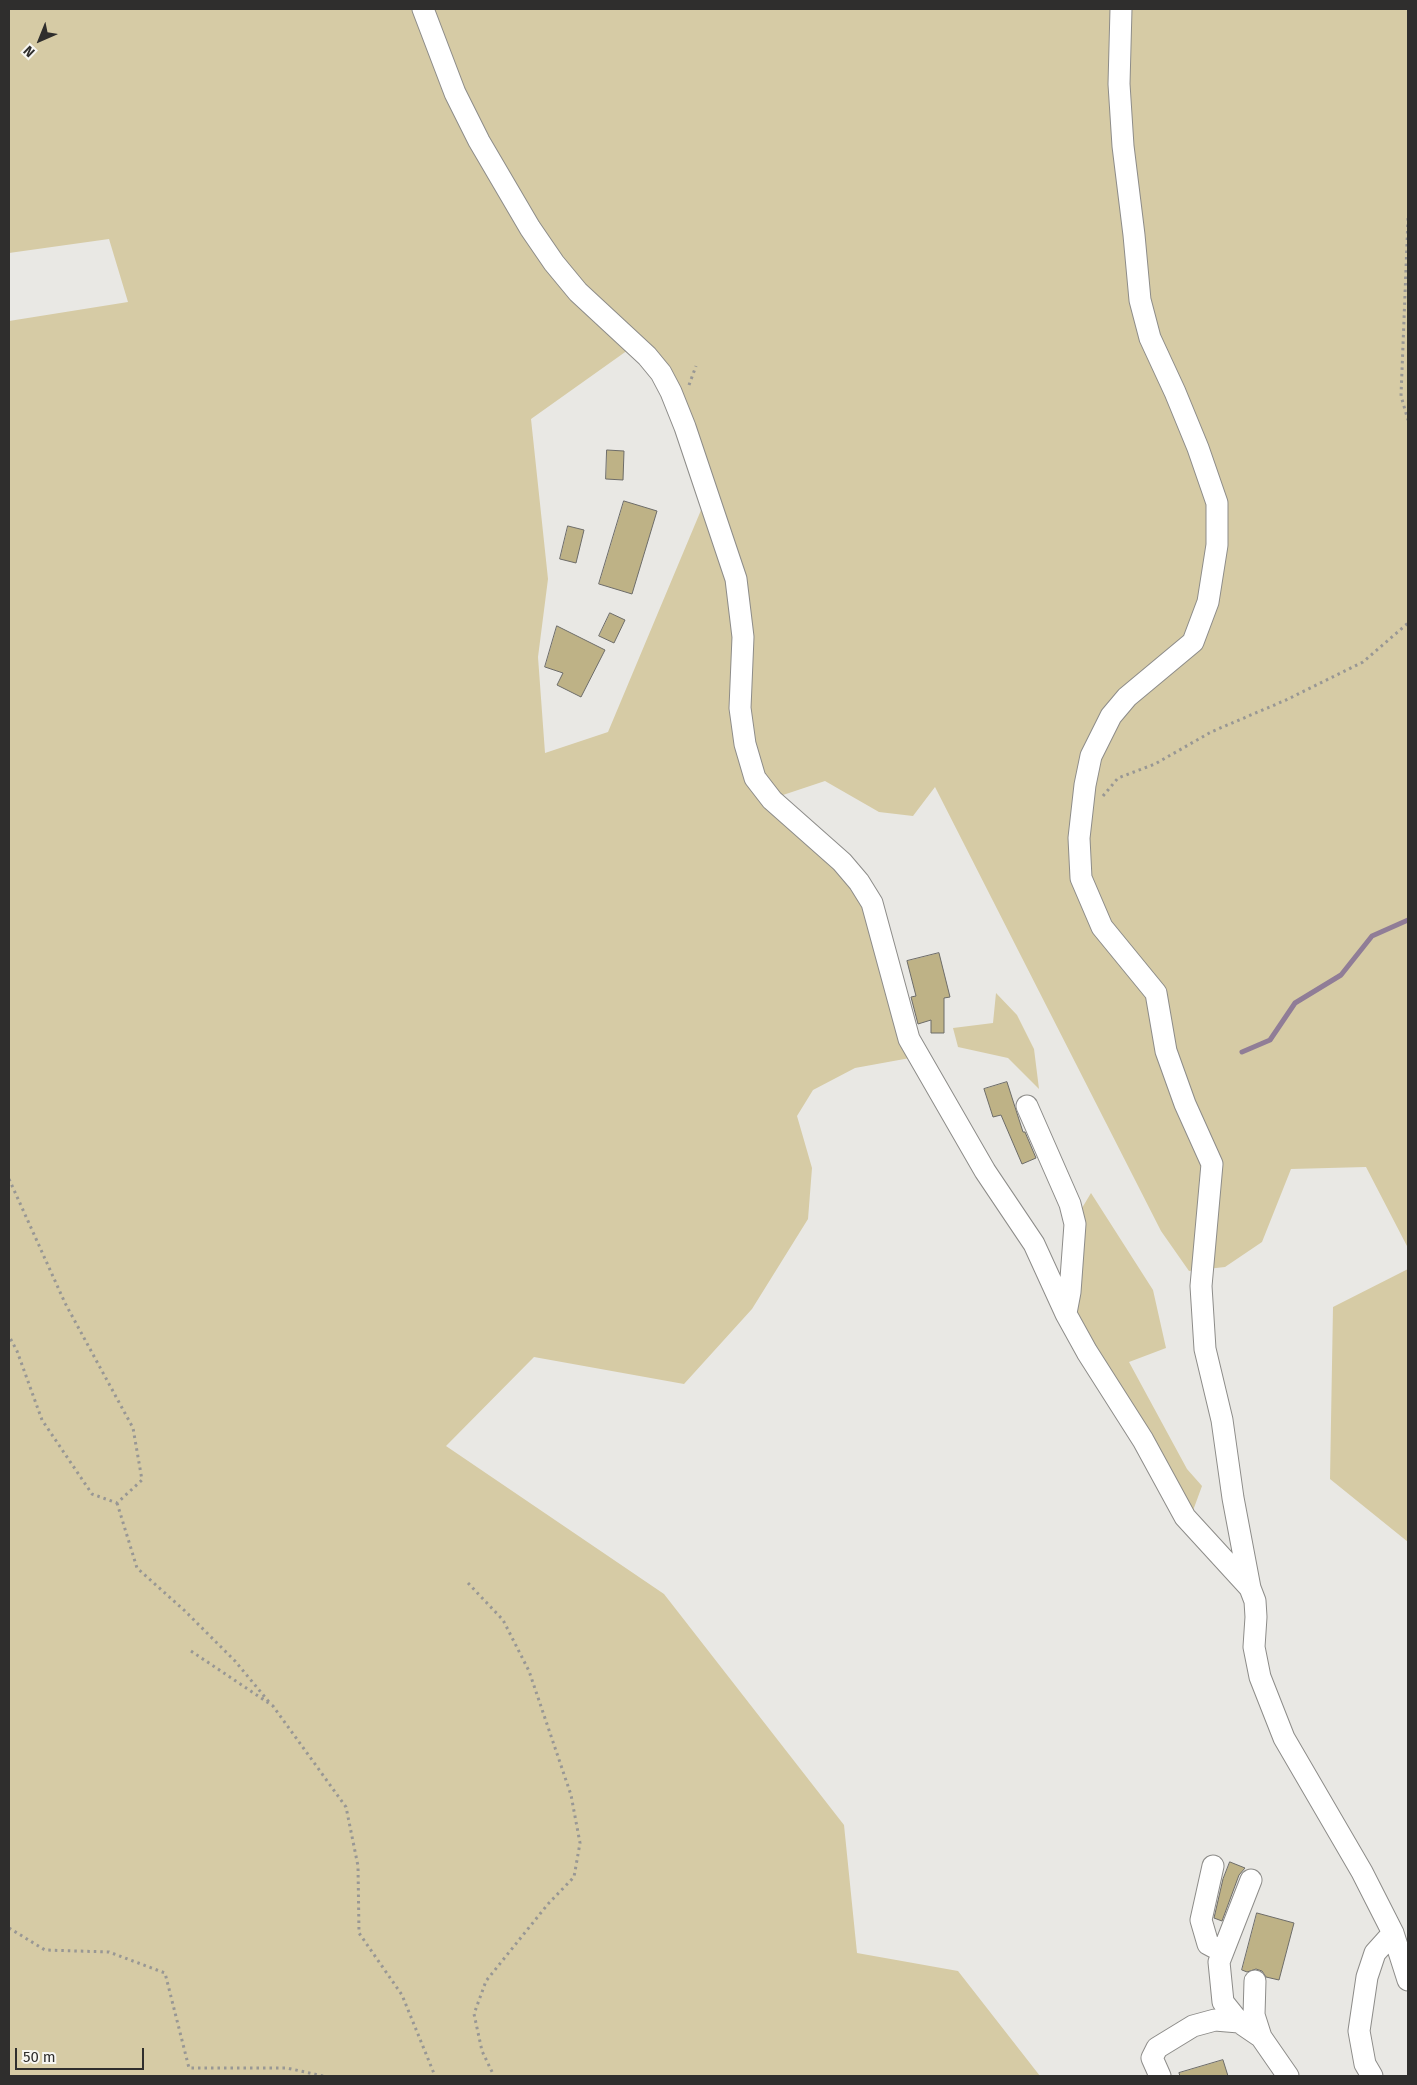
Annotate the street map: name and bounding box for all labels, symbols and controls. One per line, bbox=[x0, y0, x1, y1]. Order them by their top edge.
north arrow bbox=[15, 15, 65, 65]
text: N bbox=[20, 42, 38, 60]
scale bar bbox=[18, 2038, 146, 2070]
text: 50 m bbox=[23, 2048, 56, 2066]

